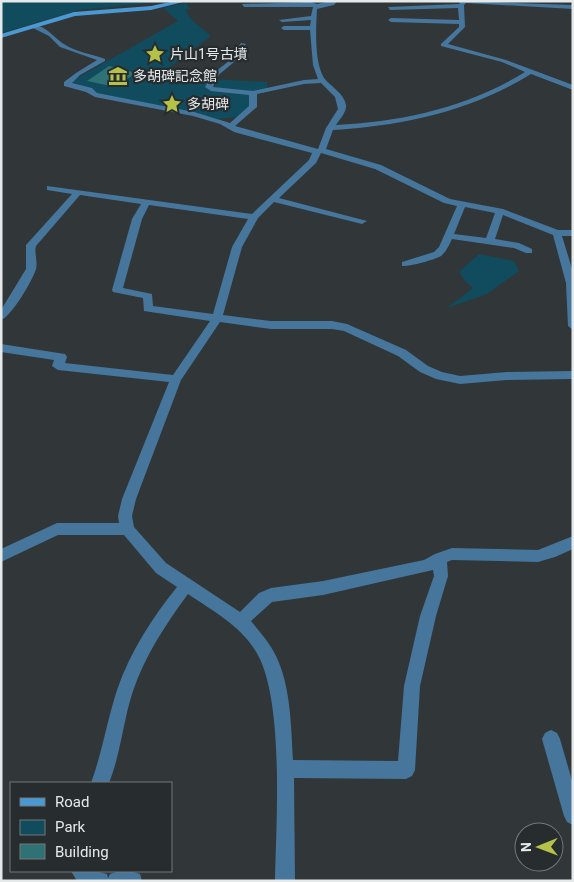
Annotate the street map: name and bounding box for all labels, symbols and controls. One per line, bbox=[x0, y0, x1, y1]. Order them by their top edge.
place icon: 片山1号古墳 bbox=[144, 43, 166, 65]
place label: 片山1号古墳 bbox=[170, 46, 248, 62]
museum icon: 多胡碑記念館 bbox=[107, 65, 129, 87]
place label: 多胡碑記念館 bbox=[133, 68, 217, 84]
place icon: 多胡碑 bbox=[161, 93, 183, 115]
place label: 多胡碑 bbox=[187, 96, 229, 112]
legend bbox=[10, 782, 172, 872]
text: Road bbox=[55, 793, 89, 811]
text: Park bbox=[55, 818, 86, 836]
north arrow bbox=[514, 822, 564, 872]
text: N bbox=[518, 842, 534, 852]
text: Building bbox=[55, 843, 109, 861]

